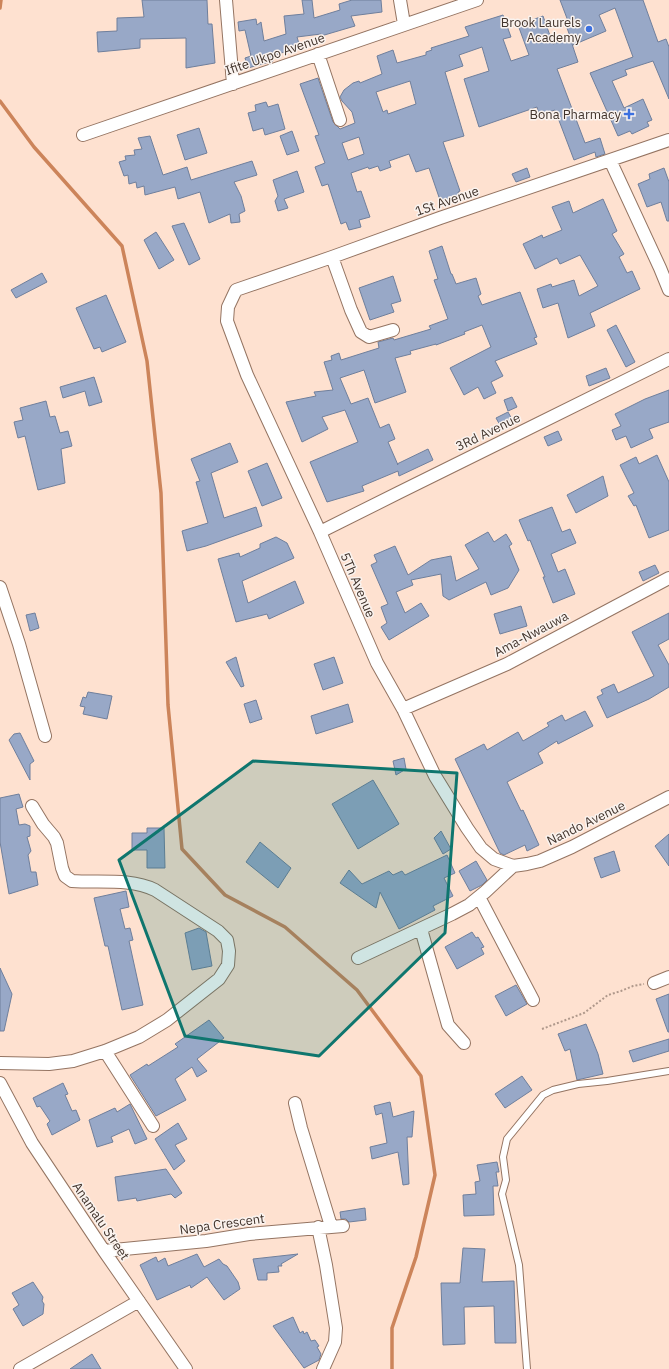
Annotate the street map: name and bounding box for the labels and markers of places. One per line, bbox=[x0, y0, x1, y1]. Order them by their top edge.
place label: Brook Laurels Academy bbox=[501, 14, 582, 46]
marker: Brook Laurels Academy bbox=[584, 24, 594, 34]
place label: Bona Pharmacy bbox=[530, 106, 621, 123]
marker: Bona Pharmacy bbox=[624, 109, 634, 119]

